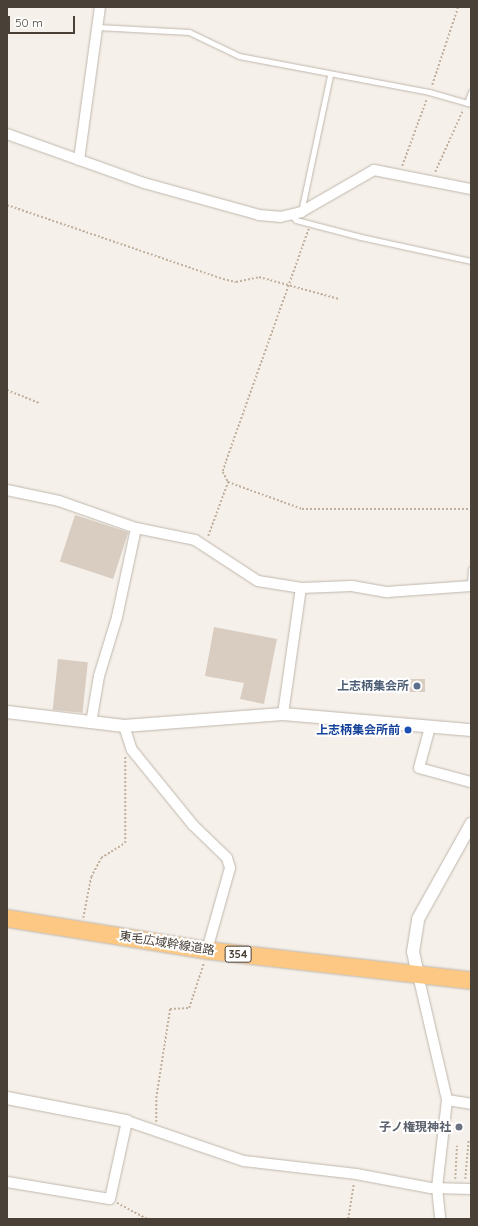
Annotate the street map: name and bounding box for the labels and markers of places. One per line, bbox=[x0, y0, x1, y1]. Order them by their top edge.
place label: 上志柄集会所 bbox=[337, 679, 409, 693]
marker: 上志柄集会所 bbox=[412, 681, 422, 691]
place label: 上志柄集会所前 bbox=[316, 723, 400, 737]
marker: 上志柄集会所前 bbox=[403, 725, 413, 735]
place label: 子ノ権現神社 bbox=[379, 1120, 451, 1134]
marker: 子ノ権現神社 bbox=[454, 1122, 464, 1132]

